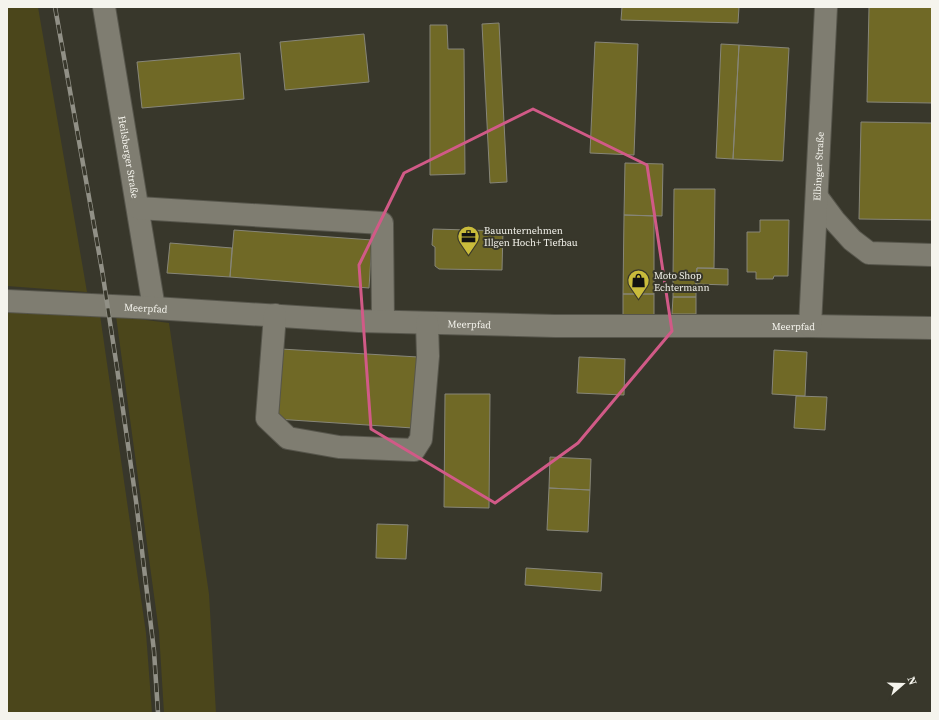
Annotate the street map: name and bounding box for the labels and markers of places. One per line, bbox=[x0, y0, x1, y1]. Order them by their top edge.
office icon: Bauunternehmen Illgen Hoch+ Tiefbau bbox=[456, 223, 482, 256]
place label: Bauunternehmen Illgen Hoch+ Tiefbau bbox=[484, 224, 578, 249]
shop icon: Moto Shop Echtermann bbox=[625, 268, 651, 301]
place label: Moto Shop Echtermann bbox=[654, 269, 710, 294]

